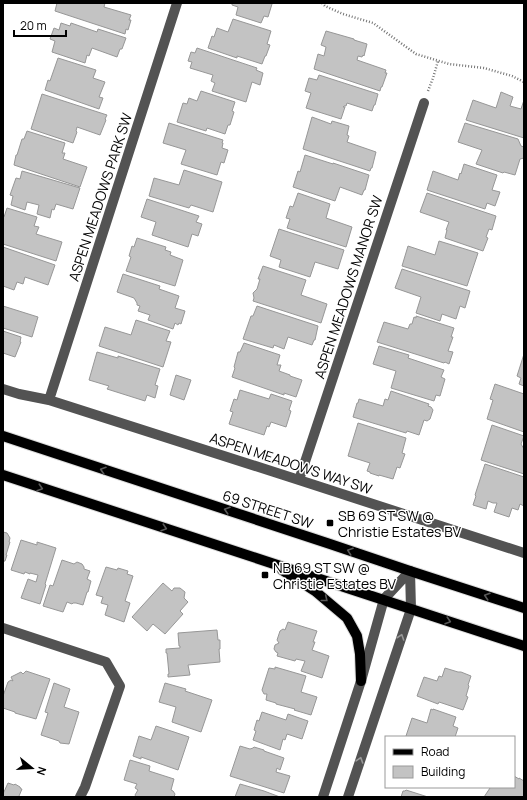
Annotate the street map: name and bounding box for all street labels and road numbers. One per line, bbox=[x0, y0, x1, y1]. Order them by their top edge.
street label: ASPEN MEADOWS PARK SW bbox=[64, 110, 136, 284]
street label: ASPEN MEADOWS MANOR SW bbox=[309, 193, 387, 381]
street label: ASPEN MEADOWS WAY SW bbox=[207, 428, 375, 498]
street label: 69 STREET SW bbox=[220, 485, 316, 533]

